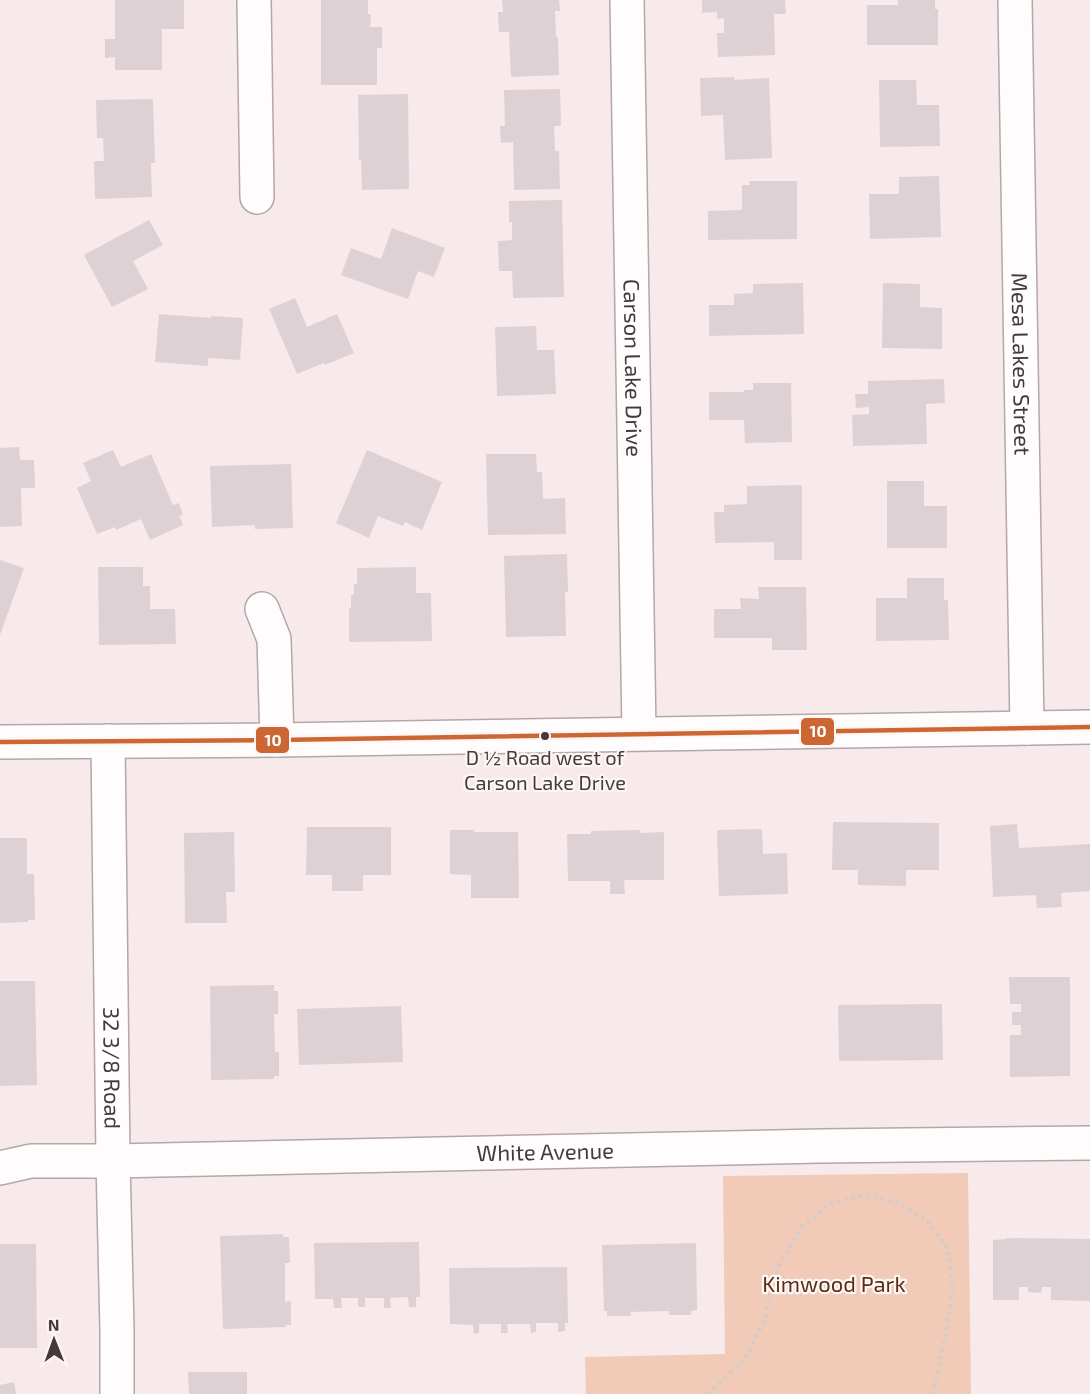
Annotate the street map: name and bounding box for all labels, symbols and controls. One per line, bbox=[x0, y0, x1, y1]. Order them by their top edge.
street label: Mesa Lakes Street bbox=[1007, 272, 1037, 455]
street label: Carson Lake Drive bbox=[620, 279, 648, 457]
line badge: 10 bbox=[800, 717, 835, 746]
text: 10 bbox=[809, 721, 827, 740]
line badge: 10 bbox=[255, 726, 290, 754]
text: 10 bbox=[264, 730, 282, 749]
marker: D ½ Road west of Carson Lake Drive bbox=[539, 730, 551, 742]
place label: D ½ Road west of Carson Lake Drive bbox=[464, 745, 626, 794]
street label: 32 3/8 Road bbox=[99, 1007, 127, 1129]
street label: White Avenue bbox=[476, 1136, 614, 1165]
park label: Kimwood Park bbox=[762, 1270, 906, 1296]
north arrow bbox=[24, 1310, 84, 1370]
text: N bbox=[48, 1315, 60, 1334]

